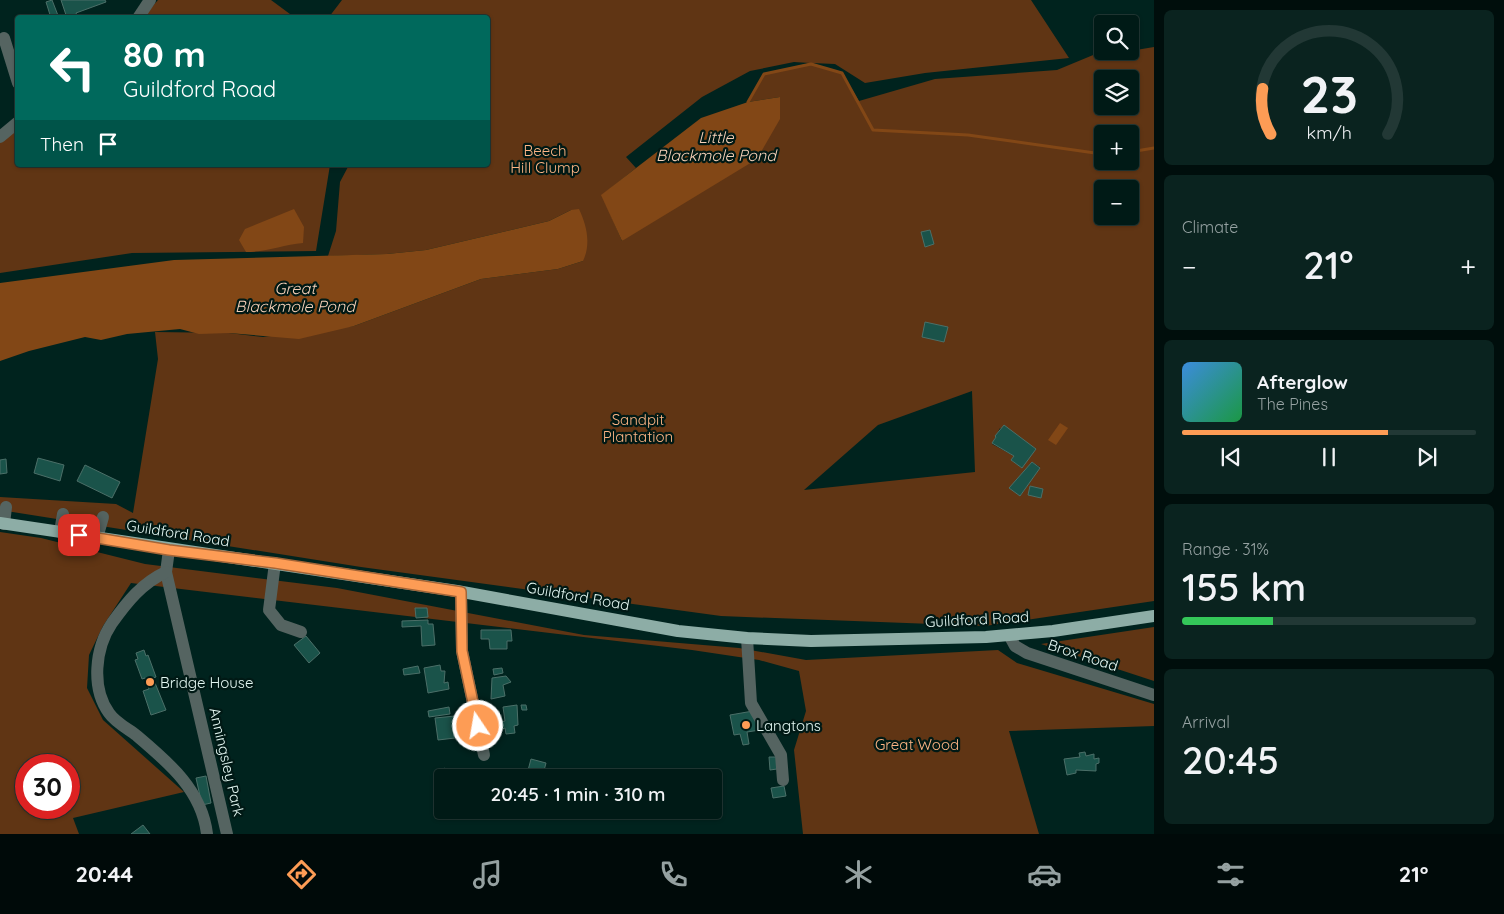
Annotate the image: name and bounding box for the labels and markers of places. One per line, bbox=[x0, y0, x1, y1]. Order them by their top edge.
pin bbox=[58, 514, 100, 556]
place label: Bridge House bbox=[160, 673, 253, 692]
marker: Bridge House bbox=[144, 676, 156, 688]
place label: Langtons bbox=[756, 716, 821, 735]
marker: Langtons bbox=[740, 719, 752, 731]

